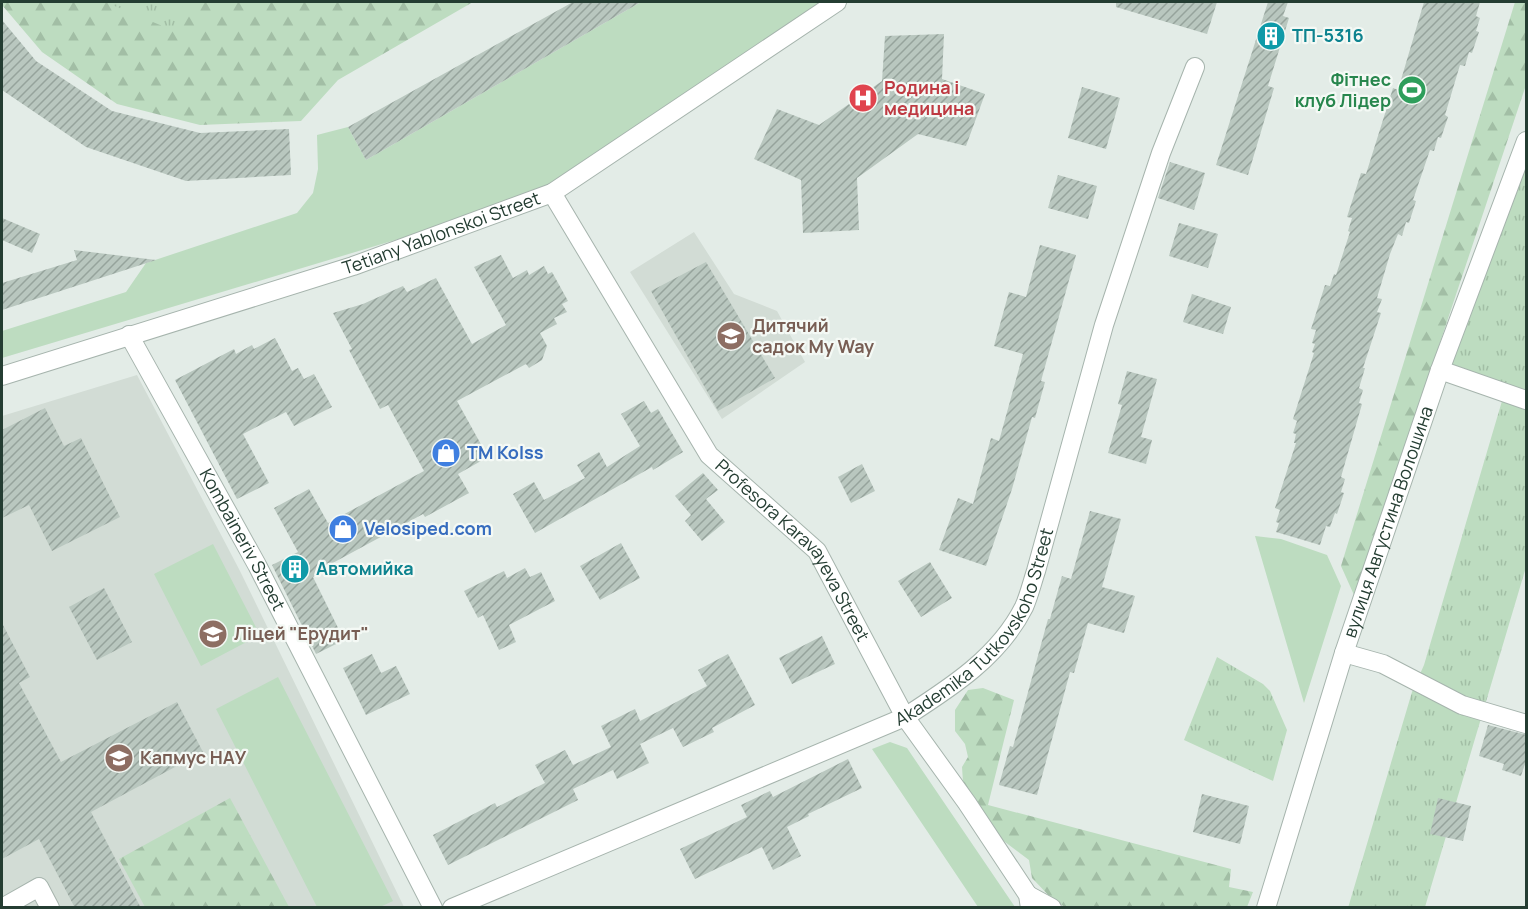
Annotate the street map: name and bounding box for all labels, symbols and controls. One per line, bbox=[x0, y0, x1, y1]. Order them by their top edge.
building icon: ТП-5316 bbox=[1255, 20, 1287, 52]
place label: ТП-5316 bbox=[1292, 23, 1364, 47]
place label: Фітнес клуб Лідер bbox=[1295, 67, 1391, 112]
sports icon: Фітнес клуб Лідер bbox=[1396, 74, 1428, 106]
place label: Родина і медицина bbox=[884, 75, 974, 120]
hospital icon: Родина і медицина bbox=[847, 82, 879, 114]
street label: Tetiany Yablonskoi Street bbox=[339, 185, 543, 280]
place label: Дитячий садок My Way bbox=[752, 313, 874, 358]
school or university icon: Дитячий садок My Way bbox=[715, 320, 747, 352]
street label: вулиця Августина Волошина bbox=[1337, 403, 1438, 641]
shop icon: TM Kolss bbox=[430, 437, 462, 469]
place label: TM Kolss bbox=[467, 440, 544, 464]
street label: Profesora Karavayeva Street bbox=[711, 453, 876, 645]
street label: Kombaineriv Street bbox=[195, 464, 291, 614]
shop icon: Velosiped.com bbox=[327, 513, 359, 545]
place label: Velosiped.com bbox=[364, 516, 492, 540]
street label: Akademika Tutkovskoho Street bbox=[891, 525, 1058, 731]
building icon: Автомийка bbox=[279, 553, 311, 585]
place label: Автомийка bbox=[316, 556, 414, 580]
school or university icon: Ліцей "Ерудит" bbox=[197, 618, 229, 650]
place label: Ліцей "Ерудит" bbox=[234, 621, 369, 645]
school or university icon: Капмус НАУ bbox=[103, 742, 135, 774]
place label: Капмус НАУ bbox=[140, 745, 247, 769]

